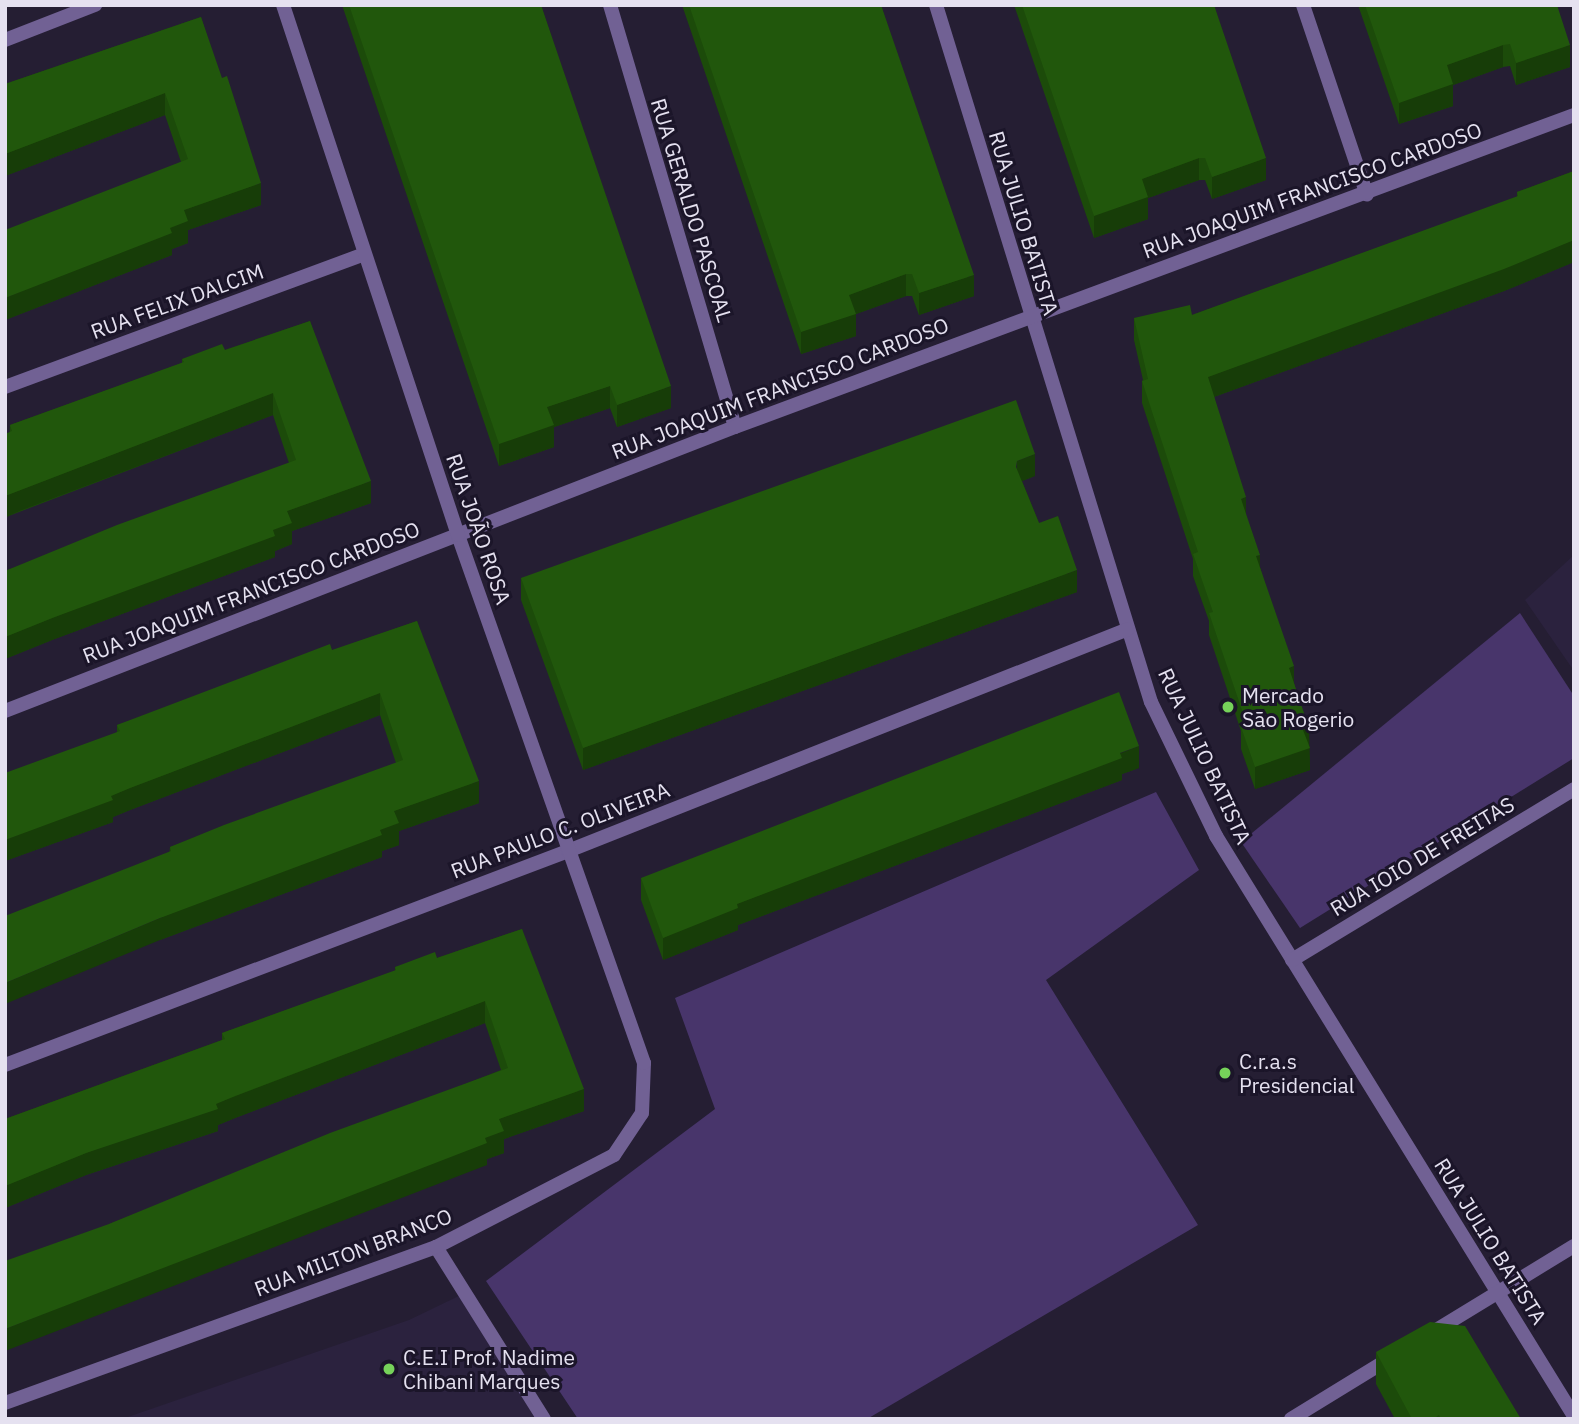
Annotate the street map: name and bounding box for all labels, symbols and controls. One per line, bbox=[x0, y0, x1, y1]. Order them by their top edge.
street label: RUA GERALDO PASCOAL bbox=[646, 95, 738, 325]
street label: RUA JOAQUIM FRANCISCO CARDOSO bbox=[1139, 117, 1485, 263]
street label: RUA JULIO BATISTA bbox=[984, 128, 1064, 318]
street label: RUA FELIX DALCIM bbox=[87, 258, 267, 344]
street label: RUA JOAQUIM FRANCISCO CARDOSO bbox=[608, 312, 952, 464]
street label: RUA JOÃO ROSA bbox=[441, 450, 517, 608]
street label: RUA JOAQUIM FRANCISCO CARDOSO bbox=[79, 516, 423, 668]
street label: RUA JULIO BATISTA bbox=[1153, 664, 1257, 848]
place label: Mercado São Rogerio bbox=[1242, 682, 1354, 732]
marker: Mercado São Rogerio bbox=[1220, 699, 1236, 715]
street label: RUA PAULO C. OLIVEIRA bbox=[447, 777, 673, 883]
street label: RUA IOIO DE FREITAS bbox=[1325, 791, 1519, 921]
place label: C.r.a.s Presidencial bbox=[1239, 1048, 1354, 1098]
marker: C.r.a.s Presidencial bbox=[1217, 1065, 1233, 1081]
street label: RUA JULIO BATISTA bbox=[1430, 1153, 1552, 1329]
street label: RUA MILTON BRANCO bbox=[251, 1203, 455, 1301]
place label: C.E.I Prof. Nadime Chibani Marques bbox=[403, 1344, 575, 1394]
marker: C.E.I Prof. Nadime Chibani Marques bbox=[381, 1361, 397, 1377]

